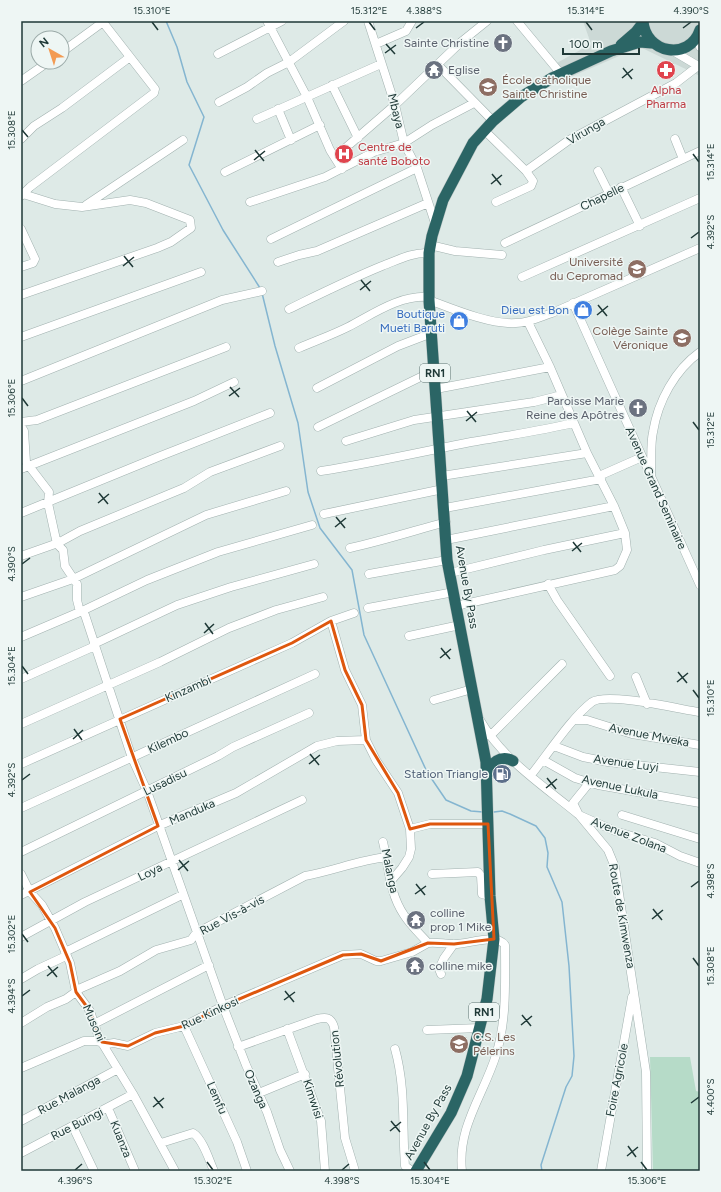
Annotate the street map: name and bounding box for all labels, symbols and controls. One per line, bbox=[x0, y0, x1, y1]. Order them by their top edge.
text: 15.310°E bbox=[133, 4, 171, 17]
text: 15.312°E bbox=[351, 4, 387, 17]
text: 4.388°S bbox=[406, 4, 442, 17]
text: 15.314°E bbox=[567, 4, 605, 17]
text: 4.390°S bbox=[673, 4, 709, 17]
north arrow bbox=[30, 30, 70, 70]
scale bar bbox=[563, 30, 639, 56]
church icon: Sainte Christine bbox=[492, 32, 514, 54]
text: N bbox=[37, 35, 51, 50]
place label: Sainte Christine bbox=[404, 36, 489, 50]
text: 100 m bbox=[569, 37, 603, 51]
temple icon: Eglise bbox=[423, 59, 445, 81]
pharmacy icon: Alpha Pharma bbox=[655, 59, 677, 81]
place label: Eglise bbox=[448, 63, 480, 77]
place label: École catholique Sainte Christine bbox=[502, 73, 592, 101]
school or university icon: École catholique Sainte Christine bbox=[477, 76, 499, 98]
place label: Alpha Pharma bbox=[646, 83, 686, 111]
street label: Mbaya bbox=[385, 92, 407, 130]
text: 15.308°E bbox=[5, 110, 18, 150]
street label: Virunga bbox=[564, 115, 608, 147]
place label: Centre de santé Boboto bbox=[358, 140, 430, 168]
hospital icon: Centre de santé Boboto bbox=[333, 143, 355, 165]
text: 15.314°E bbox=[704, 143, 717, 181]
street label: Chapelle bbox=[578, 180, 627, 214]
text: 4.392°S bbox=[704, 215, 717, 249]
place label: Université du Cepromad bbox=[550, 255, 623, 283]
school or university icon: Université du Cepromad bbox=[626, 258, 648, 280]
shop icon: Dieu est Bon bbox=[572, 299, 594, 321]
place label: Dieu est Bon bbox=[501, 303, 569, 317]
place label: Boutique Mueti Baruti bbox=[380, 307, 445, 335]
shop icon: Boutique Mueti Baruti bbox=[448, 310, 470, 332]
place label: Colège Sainte Véronique bbox=[593, 324, 668, 352]
school or university icon: Colège Sainte Véronique bbox=[671, 327, 693, 349]
road number: RN1 bbox=[420, 364, 450, 382]
text: 15.306°E bbox=[5, 378, 18, 418]
place label: Paroisse Marie Reine des Apôtres bbox=[526, 394, 624, 422]
church icon: Paroisse Marie Reine des Apôtres bbox=[627, 397, 649, 419]
text: 15.312°E bbox=[704, 412, 717, 448]
street label: Avenue Grand Seminaire bbox=[623, 425, 690, 552]
street label: Avenue By Pass bbox=[453, 544, 481, 630]
text: 4.390°S bbox=[5, 546, 18, 582]
text: 15.304°E bbox=[5, 646, 18, 686]
street label: Kinzambi bbox=[163, 673, 213, 705]
text: 15.310°E bbox=[704, 679, 717, 717]
street label: Avenue Mweka bbox=[608, 720, 690, 750]
street label: Kilembo bbox=[145, 725, 191, 757]
street label: Avenue Luyi bbox=[593, 752, 659, 774]
text: 4.392°S bbox=[5, 763, 18, 797]
fuel station icon: Station Triangle bbox=[491, 763, 513, 785]
street label: Lusadisu bbox=[141, 765, 189, 799]
place label: Station Triangle bbox=[404, 767, 488, 781]
street label: Avenue Lukula bbox=[581, 772, 659, 802]
street label: Manduka bbox=[167, 796, 217, 828]
street label: Avenue Zolana bbox=[589, 814, 669, 856]
street label: Malanga bbox=[378, 848, 402, 894]
street label: Loya bbox=[136, 860, 164, 884]
street label: Route de Kimwenza bbox=[606, 862, 638, 970]
text: 4.398°S bbox=[704, 863, 717, 899]
street label: Rue Vis-à-vis bbox=[197, 892, 267, 938]
place label: colline prop 1 Mike bbox=[430, 906, 492, 934]
temple icon: colline prop 1 Mike bbox=[405, 909, 427, 931]
text: 15.302°E bbox=[5, 914, 18, 954]
text: 15.308°E bbox=[704, 946, 717, 986]
temple icon: colline mike bbox=[404, 955, 426, 977]
place label: colline mike bbox=[429, 959, 492, 973]
text: 4.394°S bbox=[5, 978, 18, 1014]
street label: Rue Kinkosi bbox=[179, 994, 241, 1032]
street label: Musoni bbox=[80, 1002, 108, 1044]
road number: RN1 bbox=[469, 1003, 499, 1021]
street label: Révolution bbox=[327, 1029, 347, 1088]
place label: C.S. Les Pélerins bbox=[473, 1030, 516, 1058]
school or university icon: C.S. Les Pélerins bbox=[448, 1033, 470, 1055]
street label: Foire Agricole bbox=[603, 1042, 631, 1118]
street label: Ozanga bbox=[241, 1067, 271, 1111]
street label: Rue Malanga bbox=[35, 1073, 103, 1117]
street label: Kimwisi bbox=[300, 1077, 326, 1121]
text: 4.400°S bbox=[704, 1078, 717, 1116]
street label: Lemfu bbox=[204, 1080, 230, 1116]
street label: Avenue By Pass bbox=[401, 1081, 455, 1162]
street label: Rue Buingi bbox=[48, 1105, 106, 1143]
street label: Kuanza bbox=[107, 1118, 135, 1160]
text: 4.396°S bbox=[58, 1174, 92, 1187]
text: 15.302°E bbox=[193, 1174, 233, 1187]
text: 4.398°S bbox=[324, 1174, 360, 1187]
text: 15.304°E bbox=[410, 1174, 450, 1187]
text: 15.306°E bbox=[627, 1174, 667, 1187]

